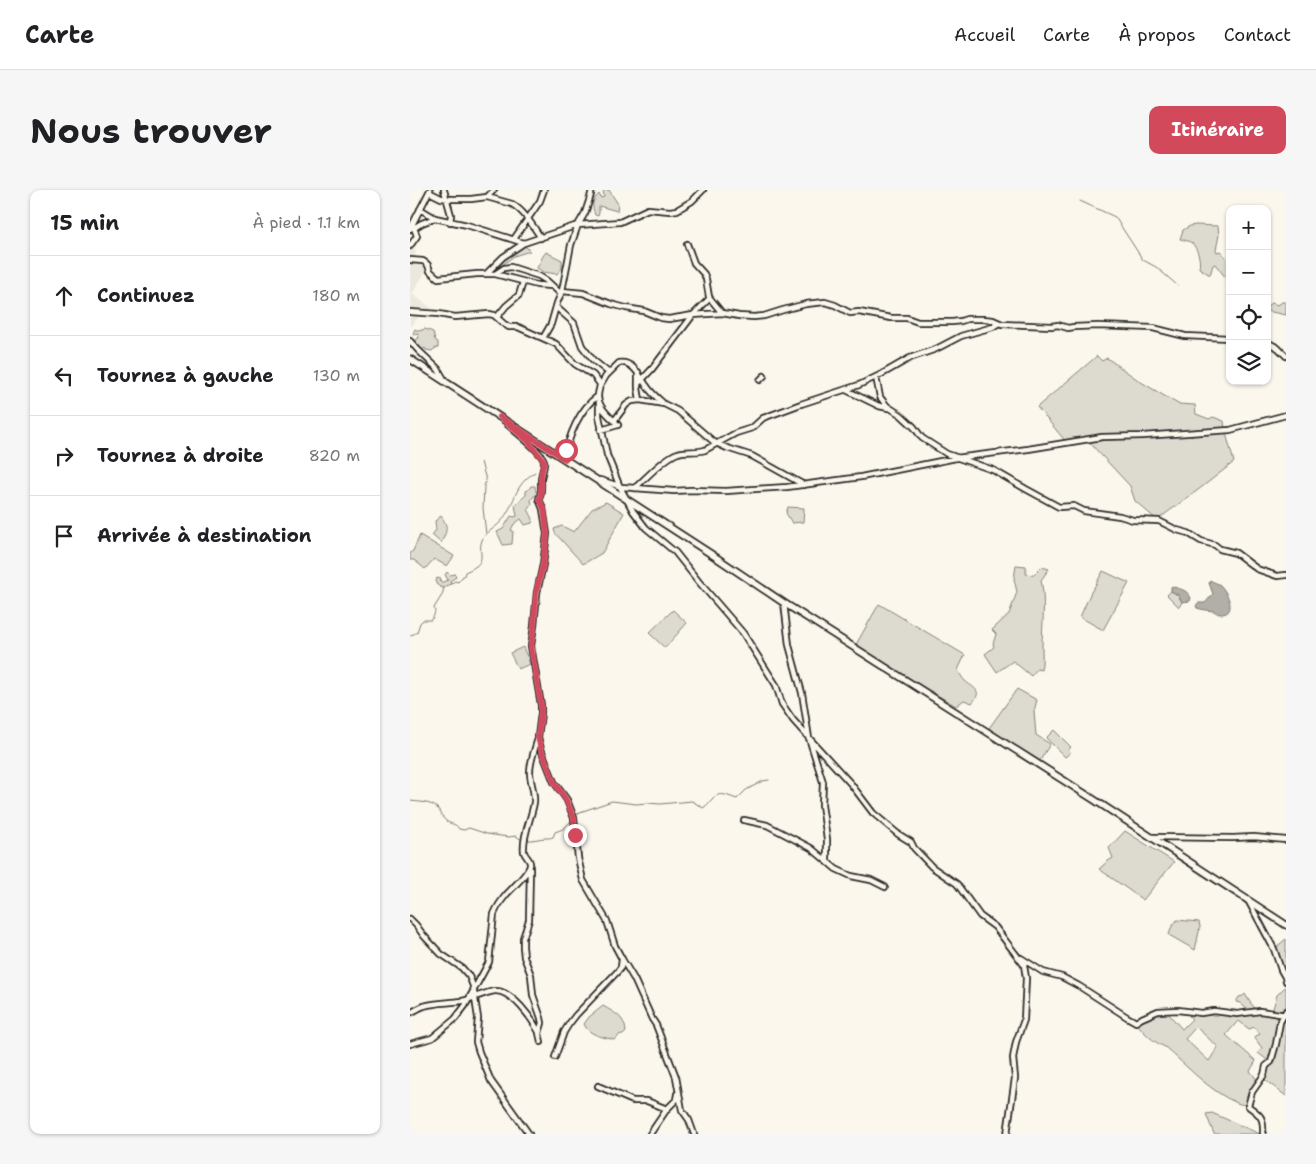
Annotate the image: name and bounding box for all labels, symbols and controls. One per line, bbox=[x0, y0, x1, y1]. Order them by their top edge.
text: Carte bbox=[25, 19, 94, 51]
text: Accueil bbox=[954, 23, 1015, 47]
text: Carte bbox=[1043, 23, 1090, 47]
text: À propos bbox=[1118, 23, 1196, 47]
text: Contact bbox=[1224, 23, 1291, 47]
button: Itinéraire bbox=[1149, 106, 1286, 154]
text: Nous trouver bbox=[30, 107, 272, 154]
map controls bbox=[1226, 205, 1271, 385]
button: + bbox=[1226, 205, 1271, 250]
text: 15 min bbox=[50, 209, 119, 237]
text: À pied · 1.1 km bbox=[252, 212, 360, 233]
button: − bbox=[1226, 250, 1271, 295]
icon: ahead bbox=[50, 282, 78, 310]
text: Continuez bbox=[97, 283, 195, 308]
text: 180 m bbox=[312, 285, 360, 306]
button: locate bbox=[1226, 295, 1271, 340]
button: layers bbox=[1226, 340, 1271, 385]
icon: left bbox=[50, 362, 78, 390]
text: Tournez à gauche bbox=[97, 363, 274, 388]
text: 130 m bbox=[313, 365, 360, 386]
route start bbox=[555, 439, 578, 462]
icon: right bbox=[50, 442, 78, 470]
text: Tournez à droite bbox=[97, 443, 264, 468]
text: 820 m bbox=[309, 445, 360, 466]
icon: arrive bbox=[50, 522, 78, 550]
text: Arrivée à destination bbox=[97, 523, 311, 548]
route end bbox=[564, 824, 587, 847]

